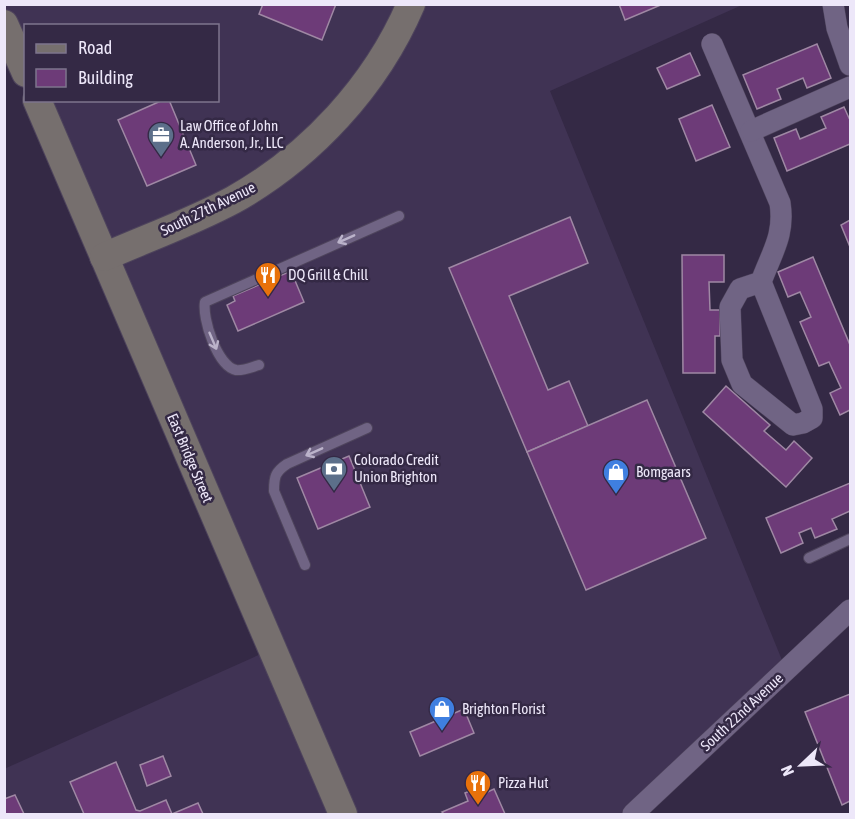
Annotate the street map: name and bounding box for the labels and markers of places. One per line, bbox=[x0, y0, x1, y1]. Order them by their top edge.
place label: Law Office of John A. Anderson, Jr., LLC bbox=[180, 117, 284, 151]
office icon: Law Office of John A. Anderson, Jr., LLC bbox=[146, 120, 176, 158]
restaurant icon: DQ Grill & Chill bbox=[253, 260, 283, 298]
place label: DQ Grill & Chill bbox=[288, 266, 368, 283]
place label: Colorado Credit Union Brighton bbox=[354, 451, 439, 485]
bank icon: Colorado Credit Union Brighton bbox=[319, 454, 349, 492]
shop icon: Bomgaars bbox=[601, 457, 631, 495]
place label: Bomgaars bbox=[636, 463, 691, 480]
shop icon: Brighton Florist bbox=[427, 694, 457, 732]
place label: Brighton Florist bbox=[462, 700, 546, 717]
restaurant icon: Pizza Hut bbox=[463, 768, 493, 806]
place label: Pizza Hut bbox=[498, 774, 549, 791]

